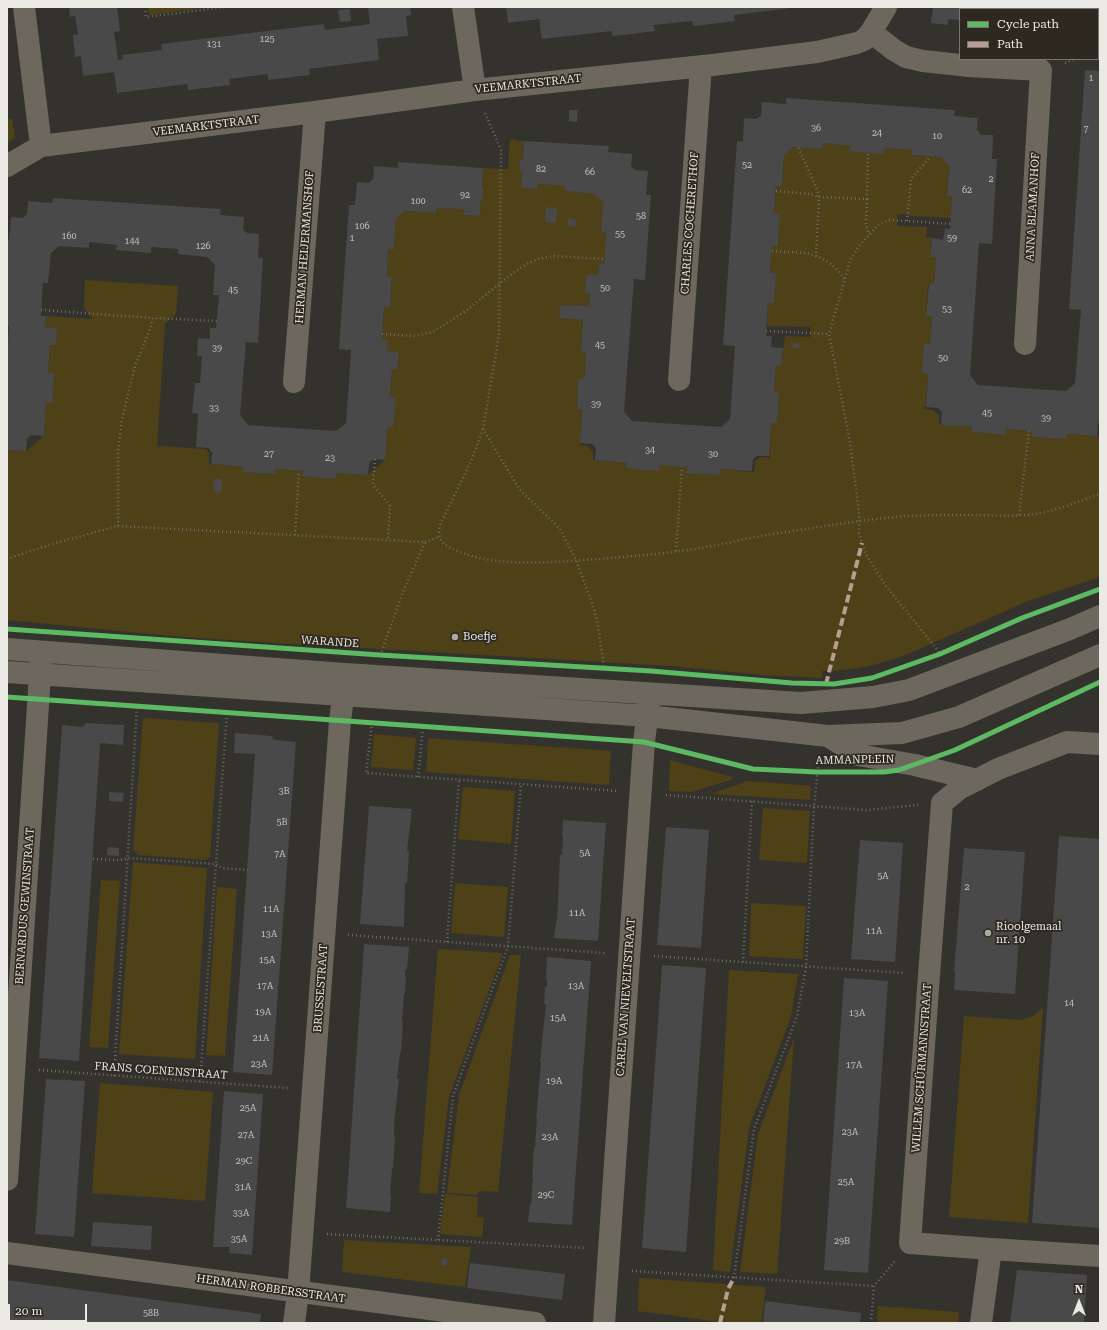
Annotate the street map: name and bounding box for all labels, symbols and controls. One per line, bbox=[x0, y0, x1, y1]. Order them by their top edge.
legend bbox=[959, 8, 1099, 60]
text: Cycle path bbox=[997, 17, 1059, 31]
house number: 125 bbox=[259, 34, 275, 44]
text: Path bbox=[997, 37, 1023, 51]
house number: 131 bbox=[206, 39, 222, 49]
street label: VEEMARKTSTRAAT bbox=[474, 72, 582, 96]
house number: 1 bbox=[1088, 73, 1094, 83]
street label: VEEMARKTSTRAAT bbox=[152, 113, 260, 139]
house number: 36 bbox=[811, 123, 821, 133]
house number: 7 bbox=[1083, 124, 1089, 134]
house number: 24 bbox=[872, 128, 882, 138]
house number: 10 bbox=[932, 131, 942, 141]
street label: CHARLES COCHERETHOF bbox=[678, 151, 702, 295]
street label: ANNA BLAMANHOF bbox=[1024, 152, 1042, 262]
house number: 52 bbox=[742, 160, 752, 170]
house number: 82 bbox=[536, 164, 546, 174]
house number: 66 bbox=[585, 167, 595, 177]
street label: HERMAN HEIJERMANSHOF bbox=[293, 170, 317, 324]
house number: 2 bbox=[988, 174, 994, 184]
house number: 62 bbox=[962, 185, 972, 195]
house number: 92 bbox=[460, 190, 470, 200]
house number: 100 bbox=[410, 196, 426, 206]
house number: 58 bbox=[636, 211, 646, 221]
house number: 106 bbox=[354, 221, 370, 231]
house number: 55 bbox=[615, 229, 625, 239]
house number: 160 bbox=[61, 231, 77, 241]
house number: 1 bbox=[349, 233, 355, 243]
house number: 59 bbox=[947, 233, 957, 243]
house number: 144 bbox=[124, 236, 140, 246]
house number: 126 bbox=[195, 241, 211, 251]
house number: 50 bbox=[600, 283, 610, 293]
house number: 45 bbox=[228, 285, 238, 295]
house number: 53 bbox=[942, 304, 952, 314]
house number: 45 bbox=[595, 340, 605, 350]
house number: 39 bbox=[212, 343, 222, 353]
house number: 50 bbox=[938, 353, 948, 363]
house number: 39 bbox=[591, 399, 601, 409]
house number: 33 bbox=[209, 403, 219, 413]
house number: 45 bbox=[982, 408, 992, 418]
house number: 39 bbox=[1041, 413, 1051, 423]
house number: 34 bbox=[645, 445, 655, 455]
house number: 27 bbox=[264, 449, 274, 459]
house number: 30 bbox=[708, 449, 718, 459]
house number: 23 bbox=[325, 453, 335, 463]
place label: Boefje bbox=[463, 630, 496, 644]
marker: Boefje bbox=[450, 632, 460, 642]
street label: WARANDE bbox=[300, 633, 360, 651]
street label: AMMANPLEIN bbox=[815, 753, 895, 767]
house number: 3B bbox=[278, 786, 290, 796]
house number: 5B bbox=[276, 817, 288, 827]
street label: BERNARDUS GEWINSTRAAT bbox=[13, 827, 37, 985]
house number: 5A bbox=[579, 848, 591, 858]
house number: 7A bbox=[274, 849, 286, 859]
house number: 5A bbox=[877, 871, 889, 881]
house number: 2 bbox=[964, 882, 970, 892]
house number: 11A bbox=[263, 904, 279, 914]
house number: 11A bbox=[569, 908, 585, 918]
street label: CAREL VAN NIEVELTSTRAAT bbox=[614, 917, 638, 1077]
place label: Rioolgemaal nr. 10 bbox=[996, 920, 1061, 946]
house number: 11A bbox=[866, 926, 882, 936]
marker: Rioolgemaal nr. 10 bbox=[983, 928, 993, 938]
house number: 13A bbox=[261, 929, 277, 939]
street label: BRUSSESTRAAT bbox=[311, 943, 331, 1033]
house number: 15A bbox=[259, 955, 275, 965]
house number: 17A bbox=[257, 981, 273, 991]
house number: 13A bbox=[568, 981, 584, 991]
street label: WILLEM SCHÜRMANNSTRAAT bbox=[909, 983, 935, 1153]
house number: 14 bbox=[1064, 998, 1074, 1008]
house number: 19A bbox=[255, 1007, 271, 1017]
house number: 13A bbox=[849, 1008, 865, 1018]
house number: 15A bbox=[550, 1013, 566, 1023]
house number: 21A bbox=[253, 1033, 269, 1043]
house number: 23A bbox=[251, 1059, 267, 1069]
street label: FRANS COENENSTRAAT bbox=[94, 1060, 228, 1082]
house number: 17A bbox=[846, 1060, 862, 1070]
house number: 19A bbox=[546, 1076, 562, 1086]
house number: 25A bbox=[240, 1103, 256, 1113]
house number: 23A bbox=[842, 1127, 858, 1137]
house number: 27A bbox=[238, 1130, 254, 1140]
house number: 23A bbox=[542, 1132, 558, 1142]
house number: 29C bbox=[236, 1156, 252, 1166]
house number: 25A bbox=[838, 1177, 854, 1187]
house number: 31A bbox=[235, 1182, 251, 1192]
house number: 29C bbox=[538, 1190, 554, 1200]
house number: 33A bbox=[233, 1208, 249, 1218]
house number: 35A bbox=[231, 1234, 247, 1244]
house number: 29B bbox=[834, 1236, 850, 1246]
street label: HERMAN ROBBERSSTRAAT bbox=[196, 1272, 346, 1306]
north arrow bbox=[1059, 1282, 1099, 1322]
text: N bbox=[1075, 1283, 1083, 1296]
scale bar bbox=[10, 1296, 89, 1322]
text: 20 m bbox=[15, 1304, 42, 1318]
house number: 58B bbox=[143, 1308, 159, 1318]

